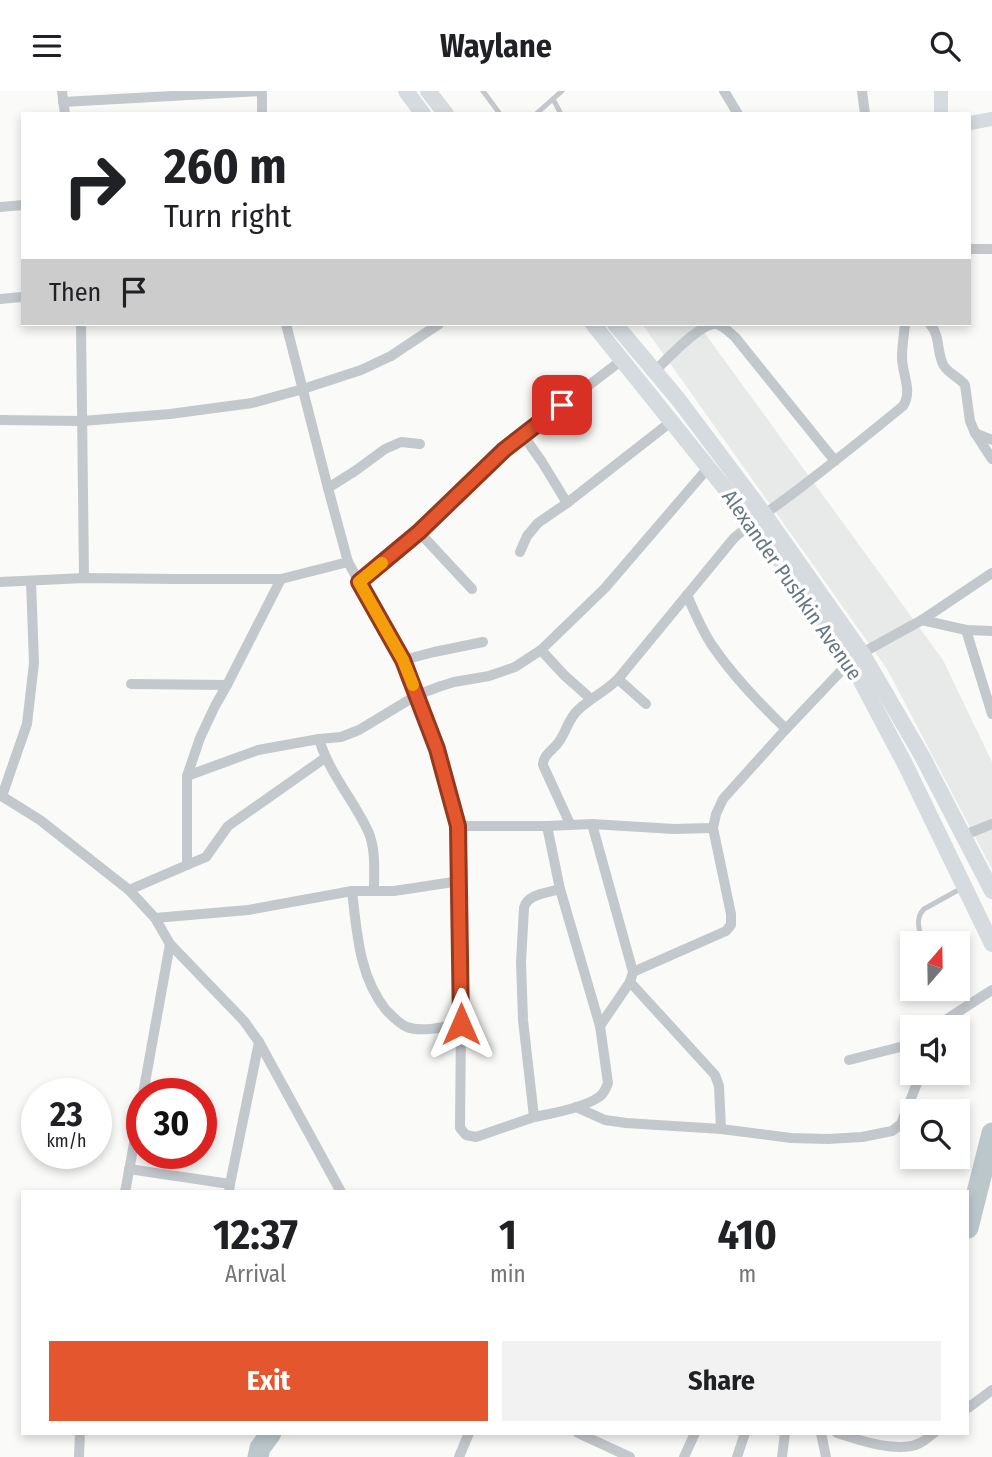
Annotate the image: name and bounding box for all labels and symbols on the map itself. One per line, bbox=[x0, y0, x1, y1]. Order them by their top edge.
pin bbox=[532, 375, 592, 435]
street label: Alexander Pushkin Avenue bbox=[716, 485, 868, 685]
north arrow bbox=[900, 931, 970, 1001]
position arrow bbox=[424, 987, 498, 1061]
speed limit sign: 30 bbox=[126, 1078, 217, 1169]

